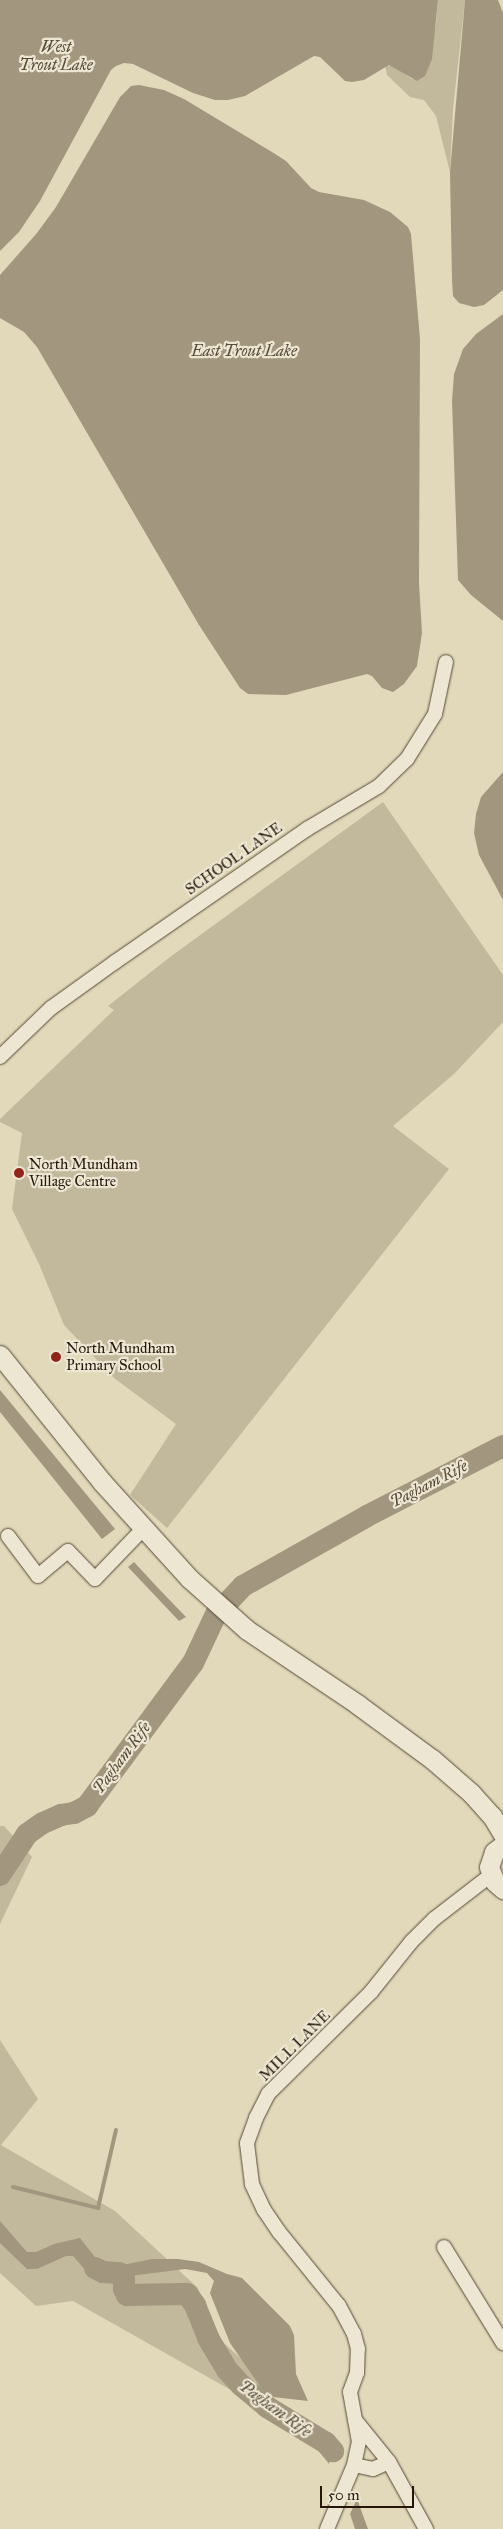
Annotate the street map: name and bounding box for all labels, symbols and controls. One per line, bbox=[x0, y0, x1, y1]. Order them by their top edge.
water label: West Trout Lake bbox=[19, 37, 93, 75]
water label: East Trout Lake bbox=[191, 341, 297, 361]
street label: SCHOOL LANE bbox=[182, 819, 286, 899]
place label: North Mundham Village Centre bbox=[29, 1155, 138, 1190]
marker: North Mundham Village Centre bbox=[13, 1167, 25, 1179]
place label: North Mundham Primary School bbox=[66, 1339, 175, 1374]
marker: North Mundham Primary School bbox=[50, 1351, 62, 1363]
water label: Pagham Rife bbox=[387, 1456, 471, 1512]
water label: Pagham Rife bbox=[89, 1719, 155, 1797]
street label: MILL LANE bbox=[256, 2007, 334, 2085]
water label: Pagham Rife bbox=[235, 2377, 315, 2441]
scale bar bbox=[323, 2476, 417, 2508]
text: 50 m bbox=[328, 2486, 360, 2504]

